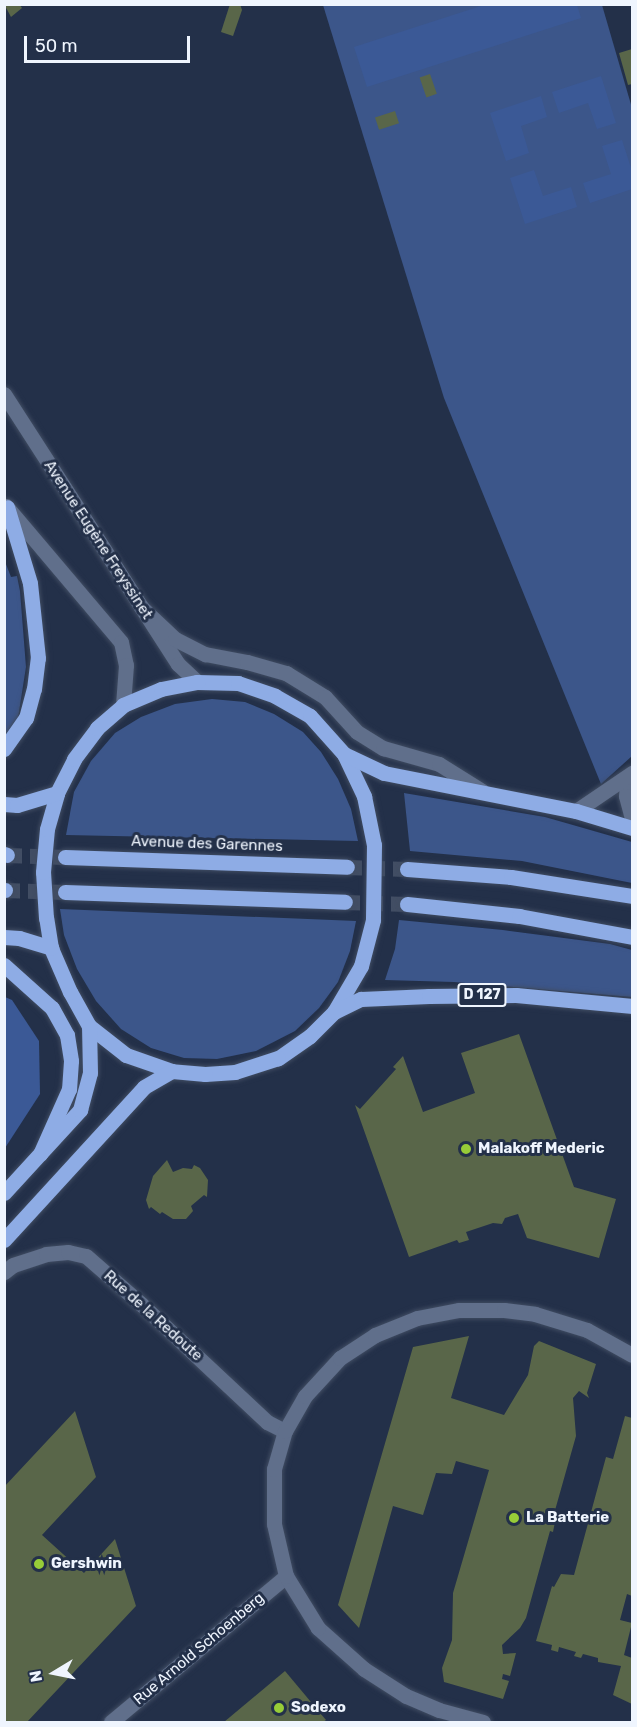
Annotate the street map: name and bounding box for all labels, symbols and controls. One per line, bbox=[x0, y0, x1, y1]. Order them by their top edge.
scale bar bbox=[27, 24, 194, 62]
text: 50 m bbox=[35, 35, 78, 57]
street label: Avenue Eugène Freyssinet bbox=[40, 457, 156, 623]
street label: Avenue des Garennes bbox=[131, 832, 283, 856]
road number: D 127 bbox=[456, 984, 508, 1006]
place label: Malakoff Mederic bbox=[478, 1140, 605, 1158]
marker: Malakoff Mederic bbox=[459, 1142, 473, 1156]
street label: Rue de la Redoute bbox=[100, 1267, 206, 1365]
place label: La Batterie bbox=[526, 1509, 609, 1527]
marker: La Batterie bbox=[507, 1511, 521, 1525]
place label: Gershwin bbox=[51, 1555, 122, 1573]
marker: Gershwin bbox=[32, 1557, 46, 1571]
street label: Rue Arnold Schoenberg bbox=[130, 1589, 268, 1709]
north arrow bbox=[24, 1643, 84, 1703]
text: N bbox=[25, 1669, 46, 1684]
place label: Sodexo bbox=[291, 1699, 346, 1717]
marker: Sodexo bbox=[272, 1701, 286, 1715]

